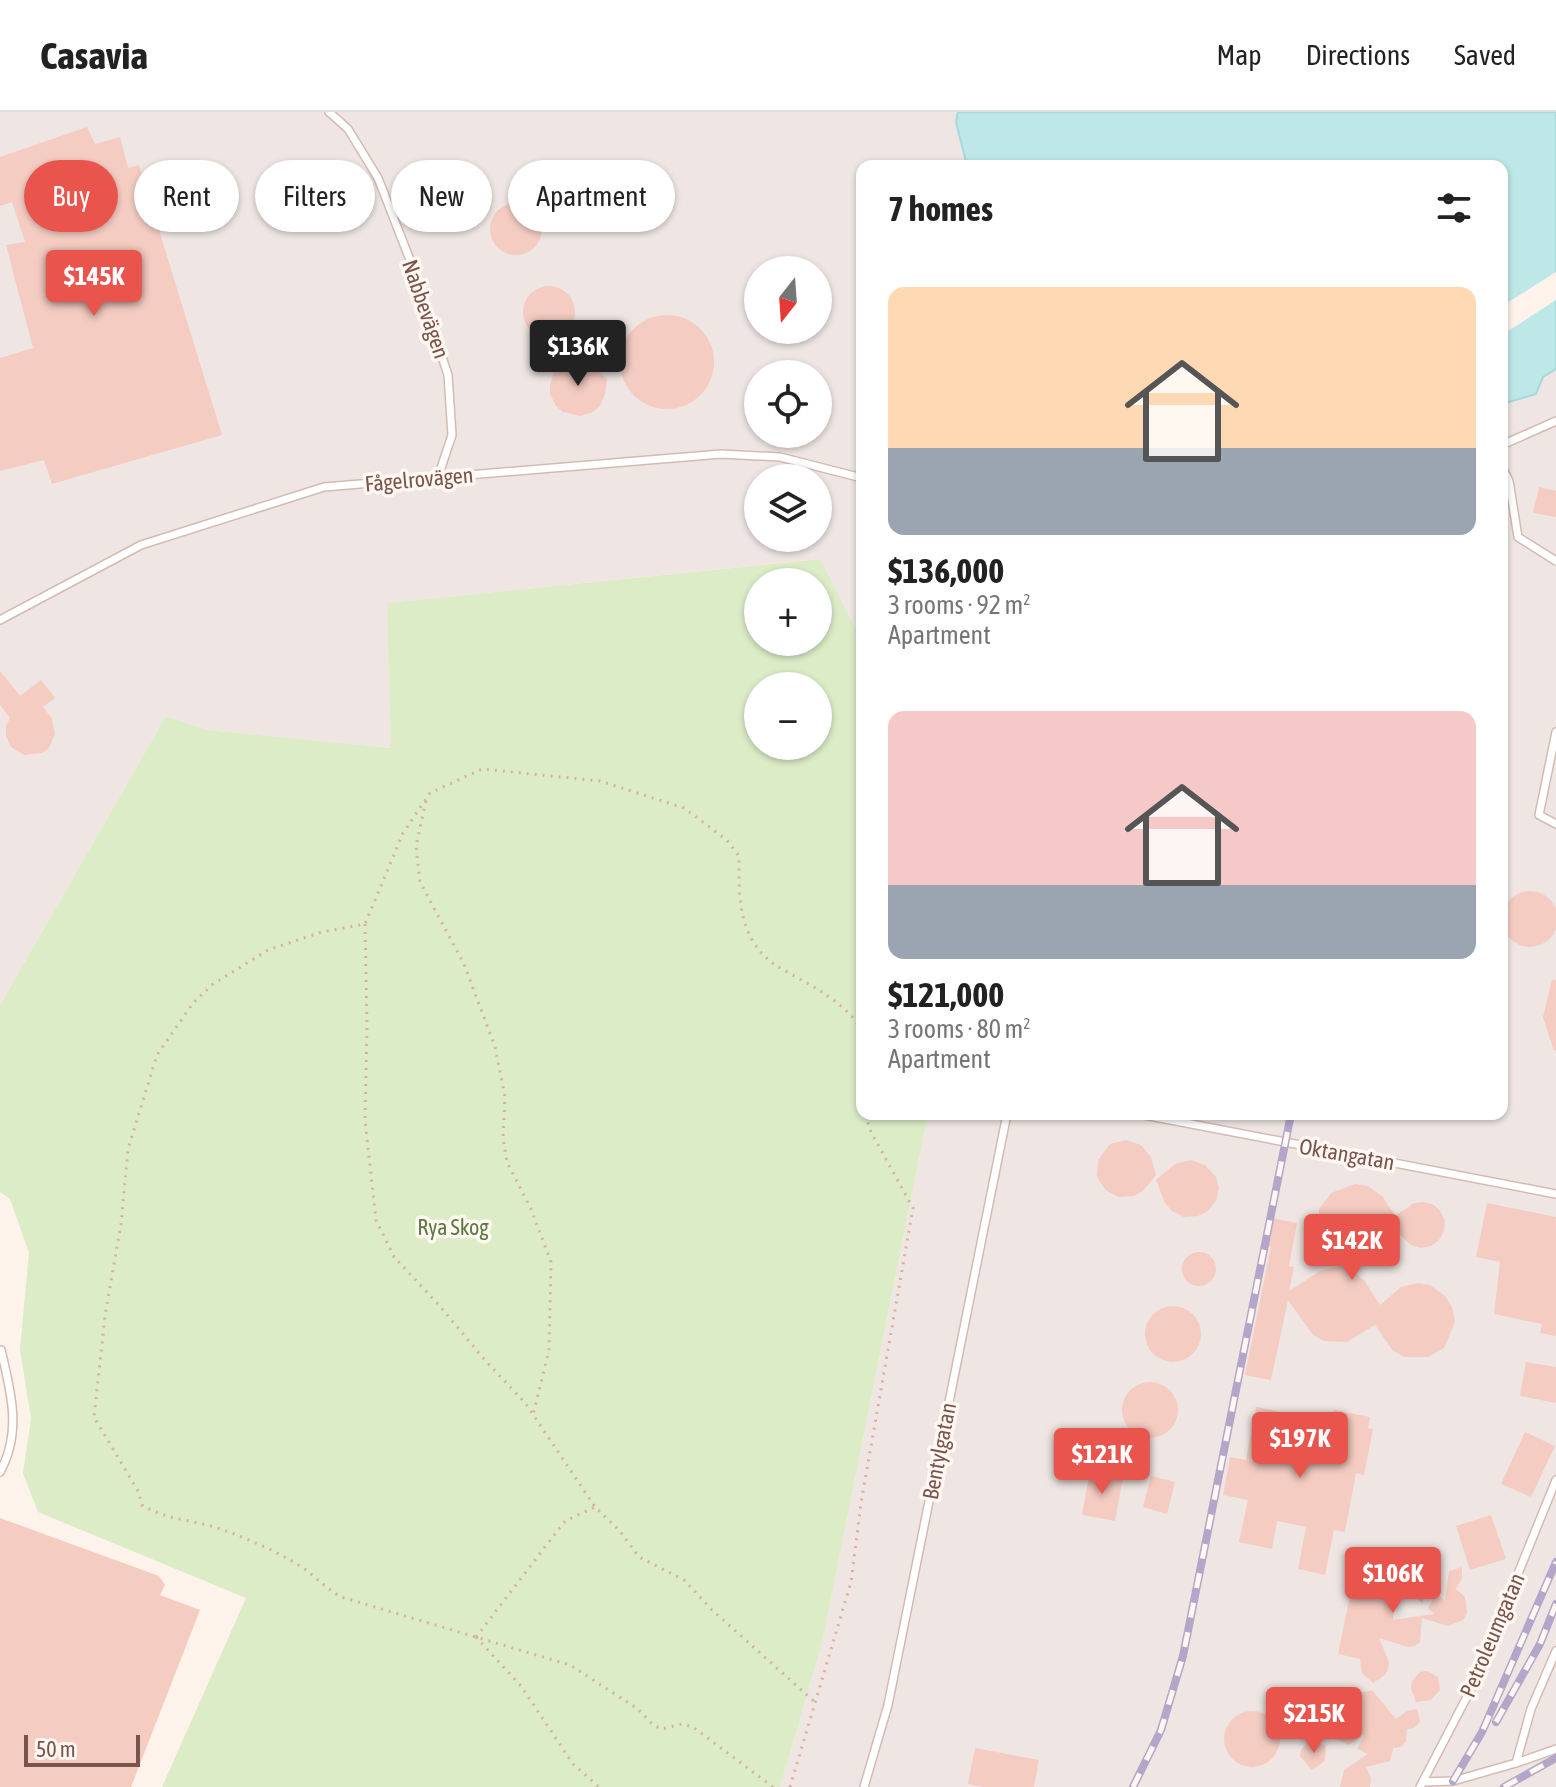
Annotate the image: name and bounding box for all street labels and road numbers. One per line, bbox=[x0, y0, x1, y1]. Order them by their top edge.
street label: Nabbevägen bbox=[397, 256, 455, 362]
street label: Fågelrovägen bbox=[364, 461, 474, 497]
street label: Oktangatan bbox=[1297, 1133, 1397, 1175]
street label: Bentylgatan bbox=[917, 1400, 961, 1502]
street label: Petroleumgatan bbox=[1454, 1569, 1530, 1701]

